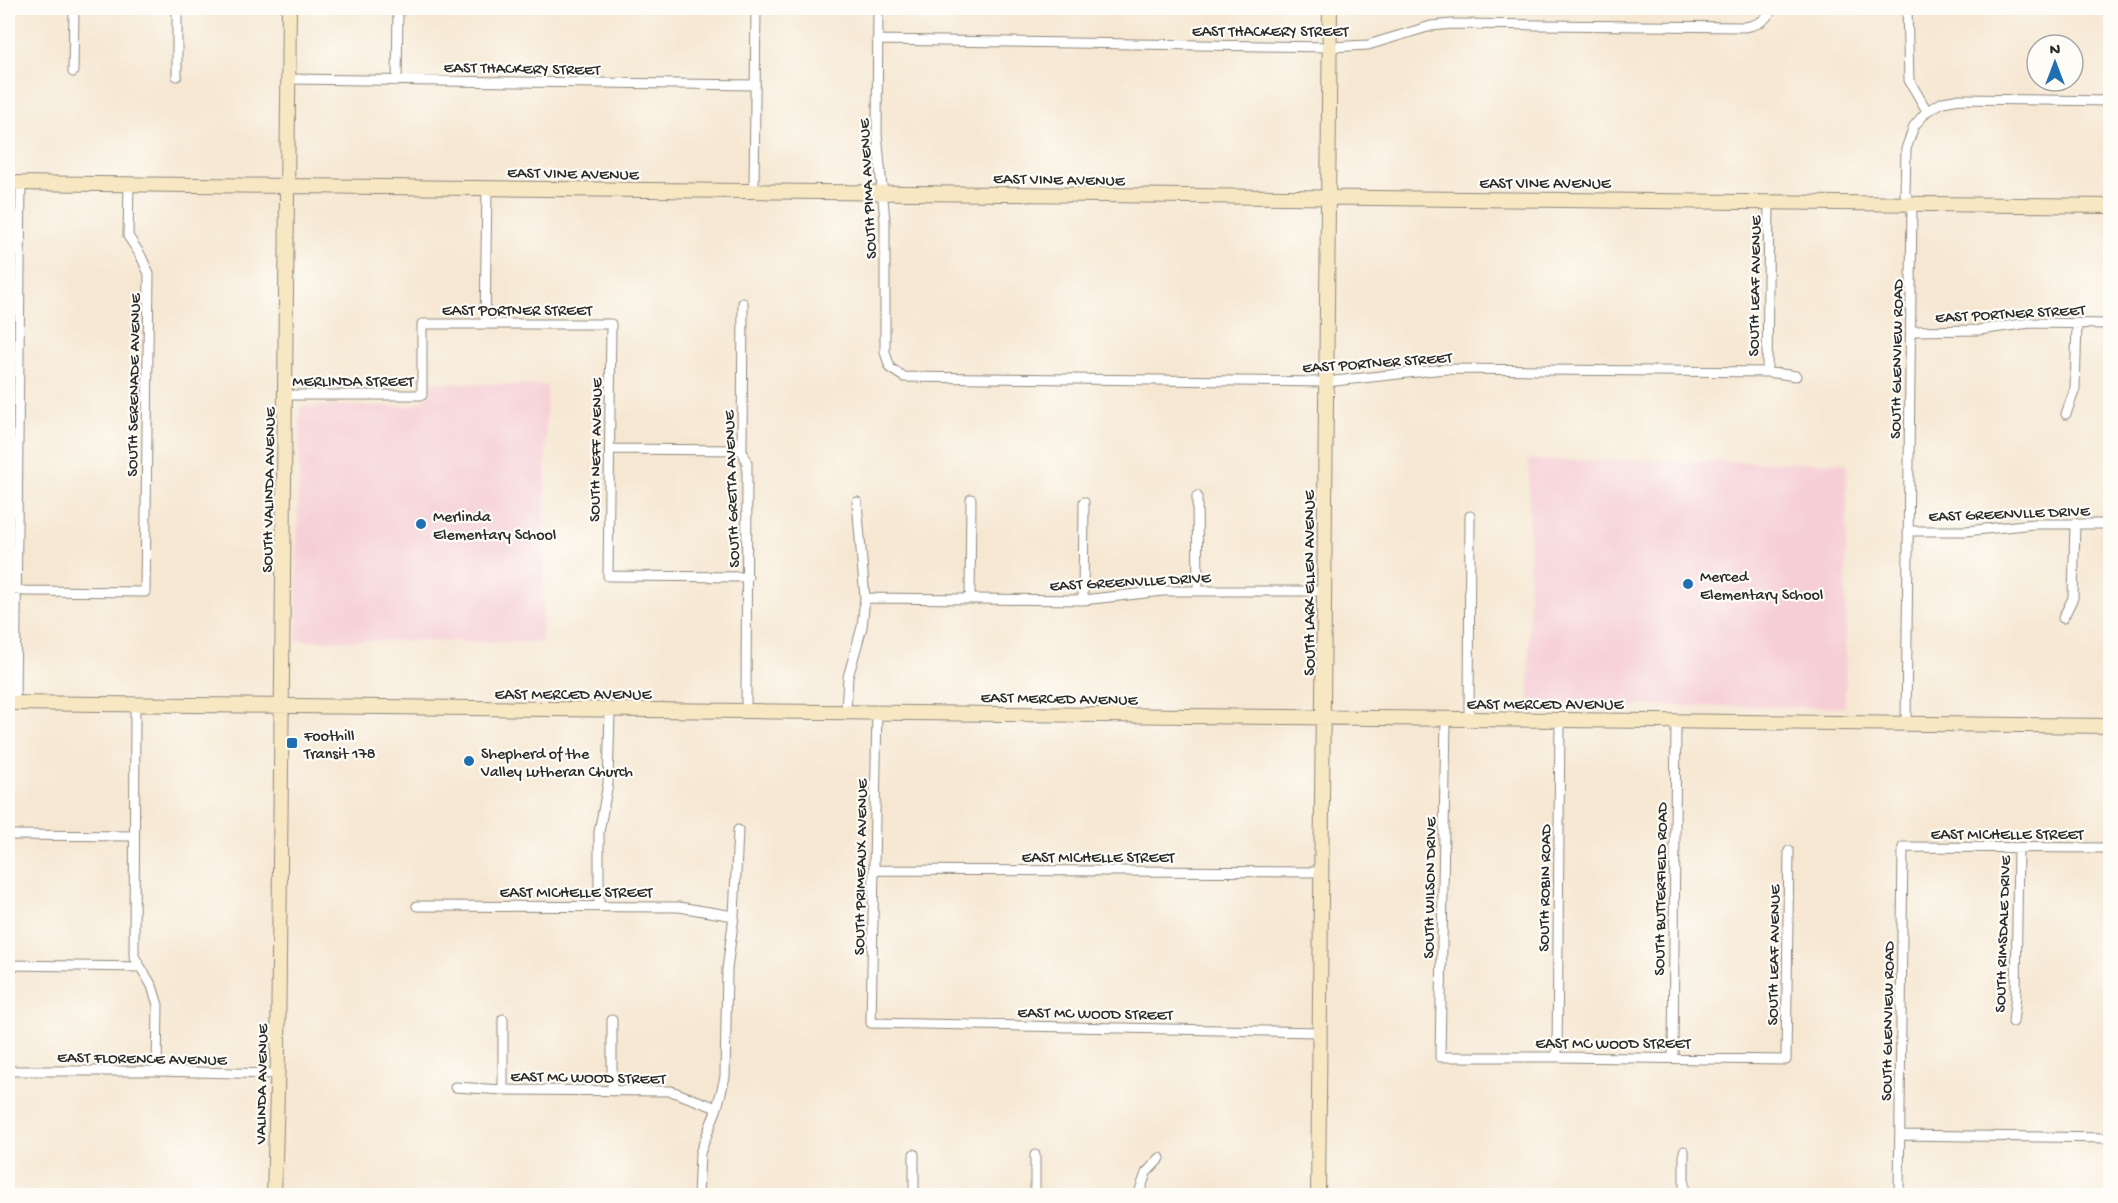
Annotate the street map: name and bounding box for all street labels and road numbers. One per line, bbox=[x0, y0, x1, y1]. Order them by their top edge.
street label: EAST THACKERY STREET bbox=[1192, 24, 1349, 43]
street label: EAST THACKERY STREET bbox=[443, 60, 601, 81]
street label: SOUTH PIMA AVENUE bbox=[856, 117, 883, 259]
street label: EAST VINE AVENUE bbox=[507, 165, 640, 186]
street label: EAST VINE AVENUE bbox=[993, 171, 1126, 192]
street label: EAST VINE AVENUE bbox=[1479, 176, 1612, 195]
street label: SOUTH LEAF AVENUE bbox=[1746, 215, 1767, 357]
street label: SOUTH GLENVIEW ROAD bbox=[1888, 278, 1909, 439]
street label: SOUTH SERENADE AVENUE bbox=[124, 292, 147, 477]
street label: EAST PORTNER STREET bbox=[1935, 302, 2087, 329]
street label: EAST PORTNER STREET bbox=[442, 303, 593, 322]
street label: EAST PORTNER STREET bbox=[1302, 350, 1454, 379]
street label: MERLINDA STREET bbox=[292, 374, 415, 393]
street label: SOUTH NEFF AVENUE bbox=[587, 377, 608, 522]
street label: SOUTH VALINDA AVENUE bbox=[260, 406, 281, 573]
street label: SOUTH GRETTA AVENUE bbox=[721, 409, 746, 568]
street label: SOUTH LARK ELLEN AVENUE bbox=[1302, 489, 1321, 676]
street label: EAST GREENVLLE DRIVE bbox=[1928, 503, 2091, 528]
street label: EAST GREENVLLE DRIVE bbox=[1049, 570, 1212, 597]
street label: EAST MERCED AVENUE bbox=[494, 687, 653, 706]
street label: EAST MERCED AVENUE bbox=[980, 690, 1139, 711]
street label: EAST MERCED AVENUE bbox=[1466, 697, 1625, 716]
street label: SOUTH PRIMEAUX AVENUE bbox=[851, 778, 874, 955]
street label: SOUTH BUTTERFIELD ROAD bbox=[1651, 802, 1674, 976]
street label: SOUTH WILSON DRIVE bbox=[1421, 816, 1442, 959]
street label: SOUTH ROBIN ROAD bbox=[1536, 824, 1557, 952]
street label: EAST MICHELLE STREET bbox=[1930, 827, 2084, 846]
street label: EAST MICHELLE STREET bbox=[1021, 850, 1175, 869]
street label: SOUTH RIMSDALE DRIVE bbox=[1992, 854, 2017, 1013]
street label: SOUTH LEAF AVENUE bbox=[1765, 884, 1786, 1026]
street label: EAST MICHELLE STREET bbox=[499, 885, 653, 904]
street label: SOUTH GLENVIEW ROAD bbox=[1879, 940, 1900, 1101]
street label: EAST MC WOOD STREET bbox=[1017, 1005, 1174, 1026]
street label: VALINDA AVENUE bbox=[253, 1023, 274, 1145]
street label: EAST MC WOOD STREET bbox=[1535, 1036, 1692, 1055]
street label: EAST FLORENCE AVENUE bbox=[57, 1050, 228, 1071]
street label: EAST MC WOOD STREET bbox=[510, 1069, 667, 1090]

